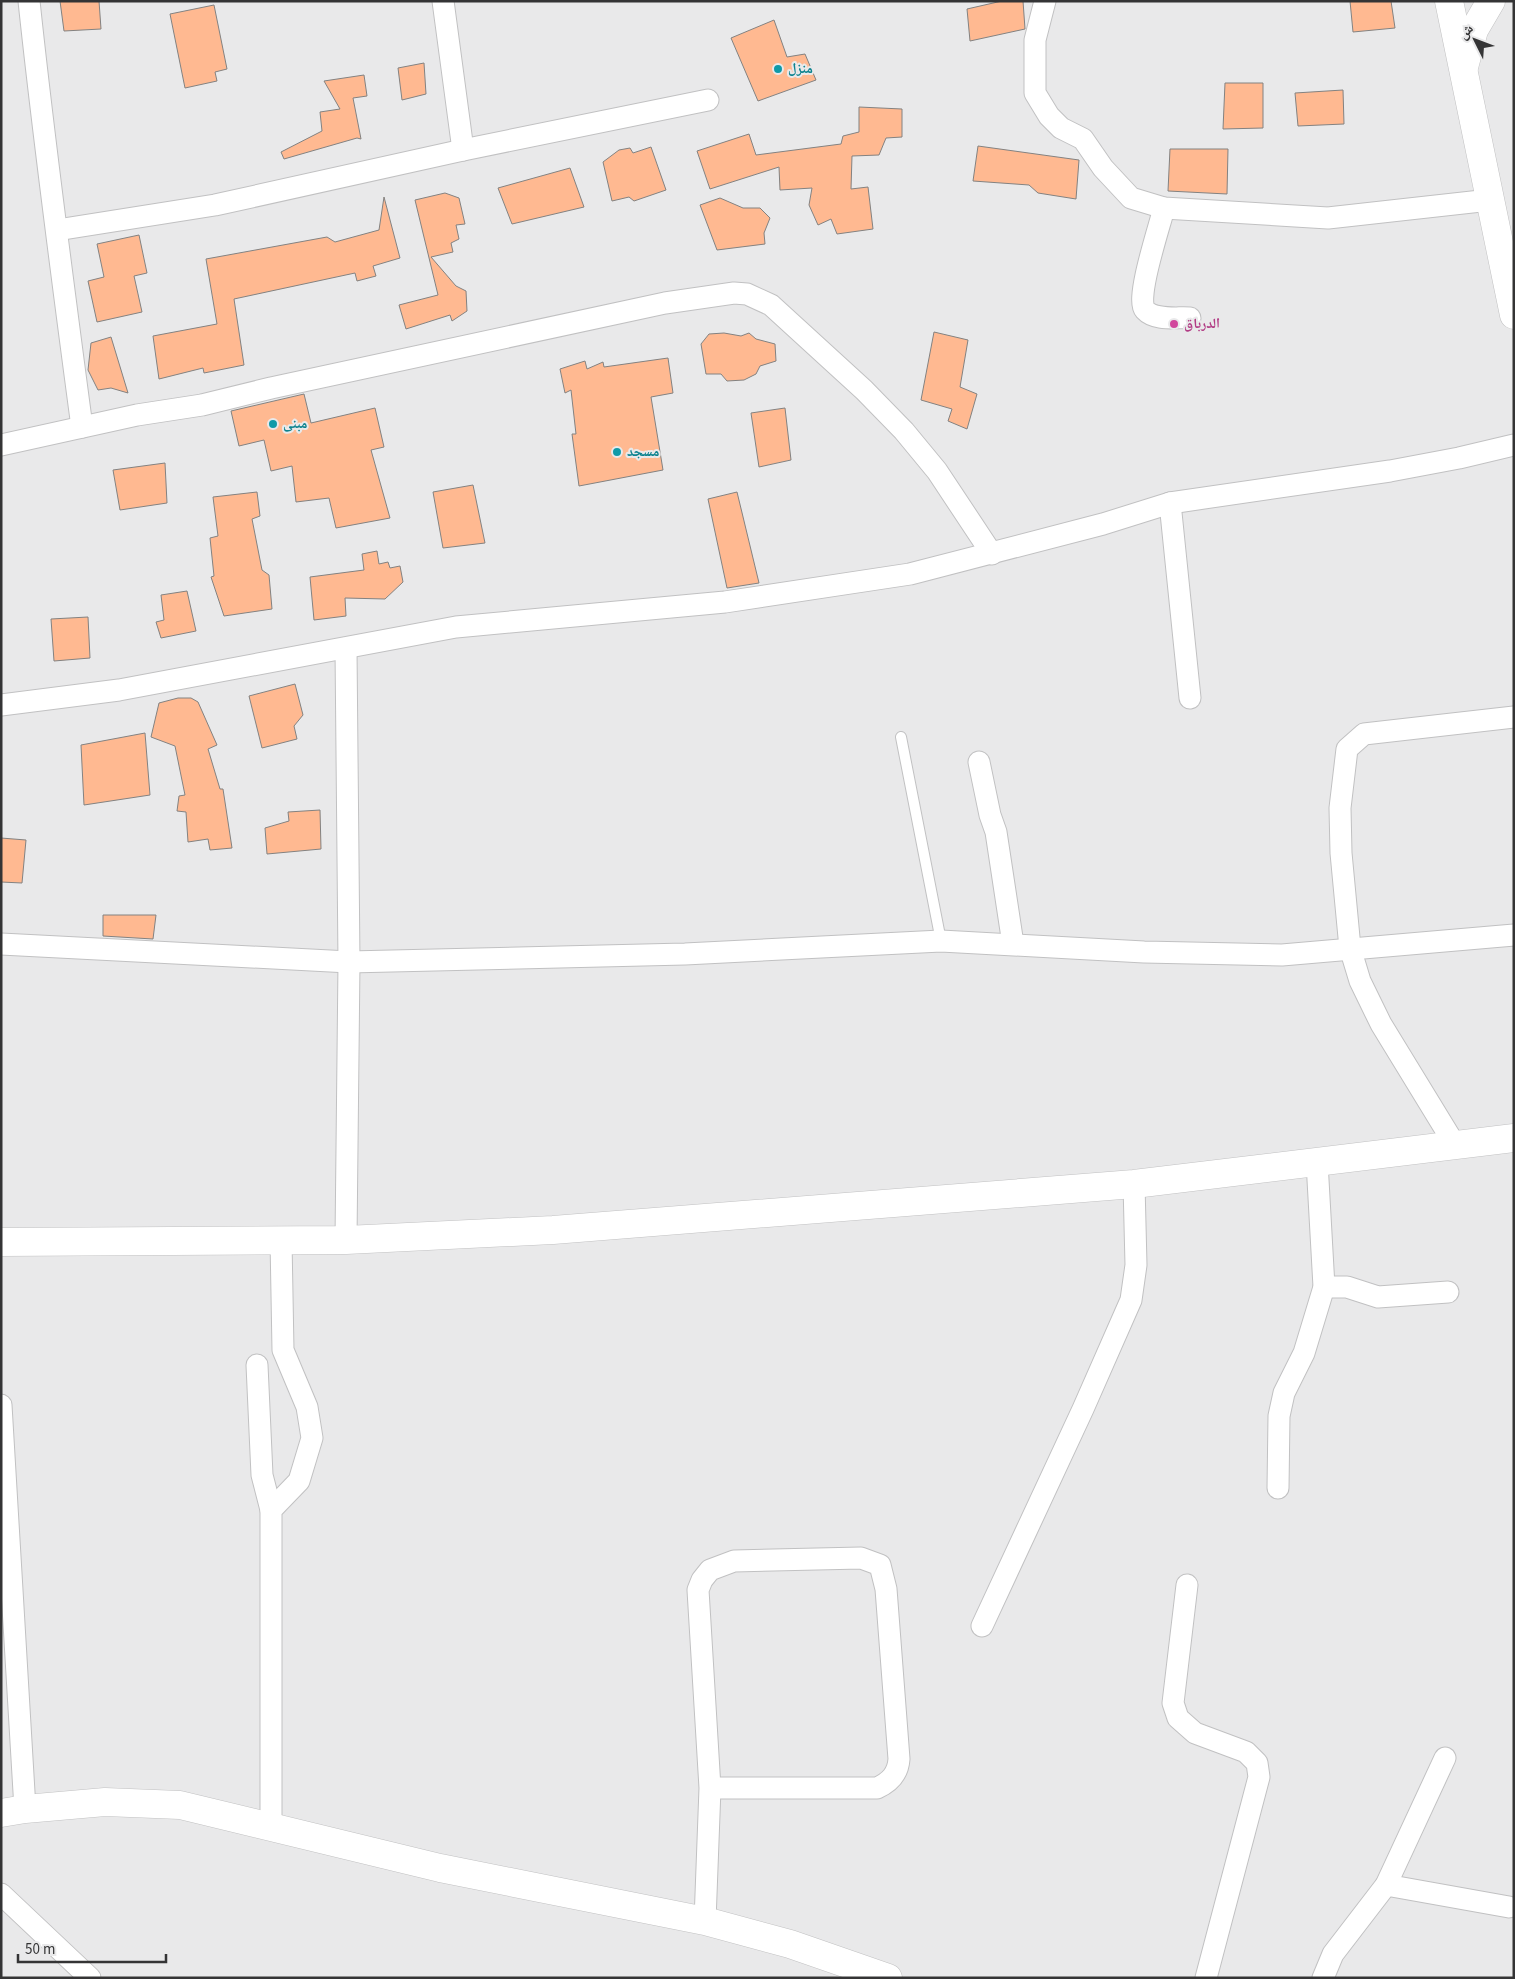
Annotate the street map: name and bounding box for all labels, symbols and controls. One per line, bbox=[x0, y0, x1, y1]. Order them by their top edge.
north arrow bbox=[1450, 15, 1500, 65]
text: ش bbox=[1454, 20, 1479, 44]
place label: منزل bbox=[788, 59, 813, 79]
marker: منزل bbox=[772, 63, 784, 75]
place label: الدرباق bbox=[1184, 314, 1220, 334]
marker: الدرباق bbox=[1168, 318, 1180, 330]
place label: مبنى bbox=[283, 414, 307, 434]
marker: مبنى bbox=[267, 418, 279, 430]
place label: مسجد bbox=[627, 442, 659, 462]
marker: مسجد bbox=[611, 446, 623, 458]
scale bar bbox=[18, 1932, 165, 1964]
text: 50 m bbox=[25, 1939, 55, 1960]

